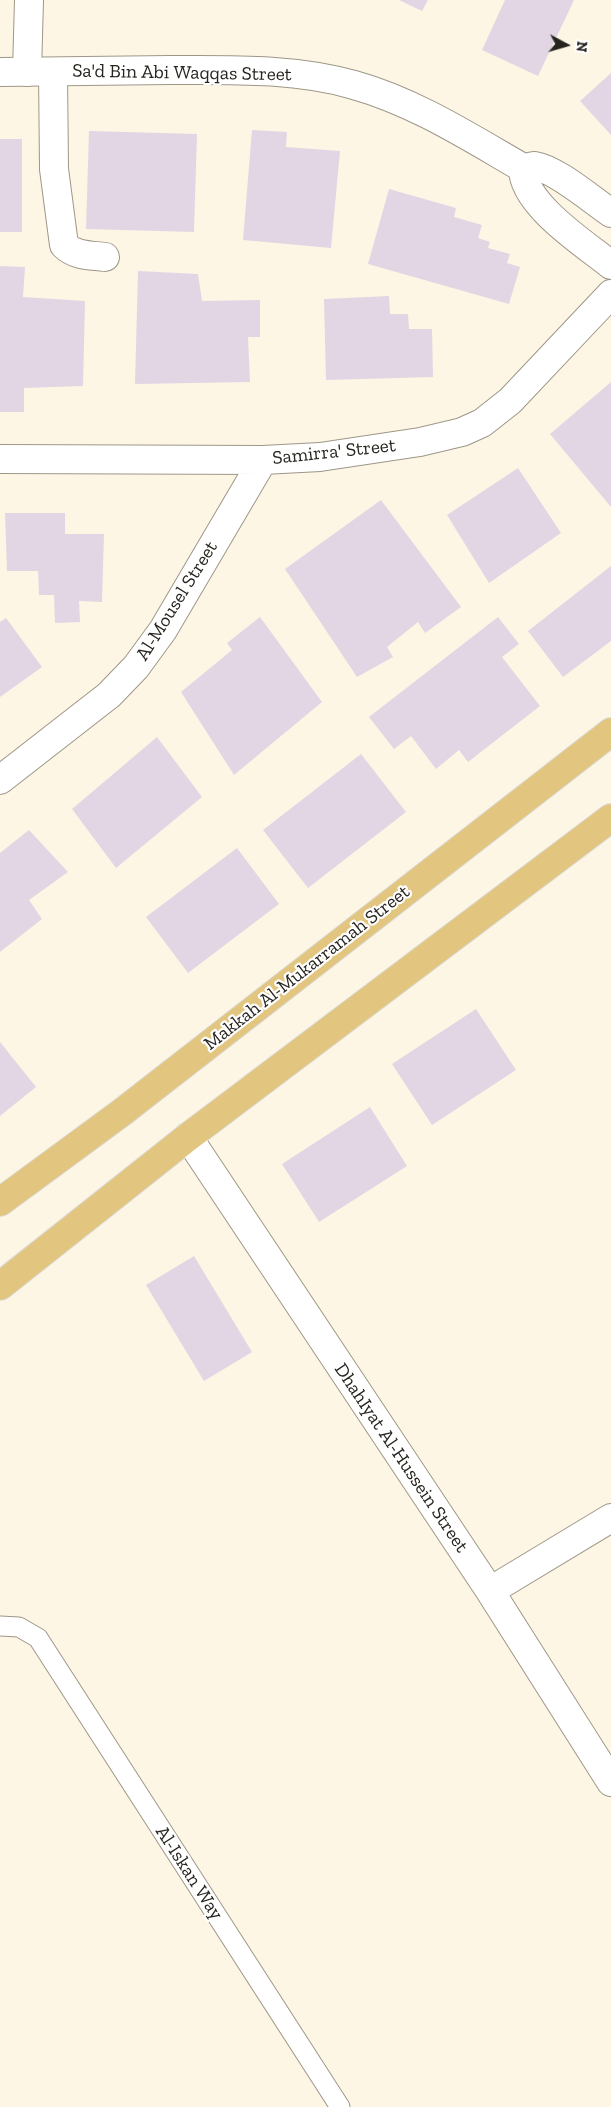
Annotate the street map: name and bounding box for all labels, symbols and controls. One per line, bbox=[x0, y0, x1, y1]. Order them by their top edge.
north arrow bbox=[541, 20, 591, 70]
text: N bbox=[572, 40, 590, 53]
street label: Sa'd Bin Abi Waqqas Street bbox=[72, 60, 292, 86]
street label: Samirra' Street bbox=[271, 434, 397, 470]
street label: Al-Mousel Street bbox=[131, 537, 223, 665]
street label: Makkah Al-Mukarramah Street bbox=[200, 881, 414, 1055]
street label: DhahIyat Al-Hussein Street bbox=[329, 1359, 473, 1557]
street label: Al-Iskan Way bbox=[150, 1822, 228, 1924]

